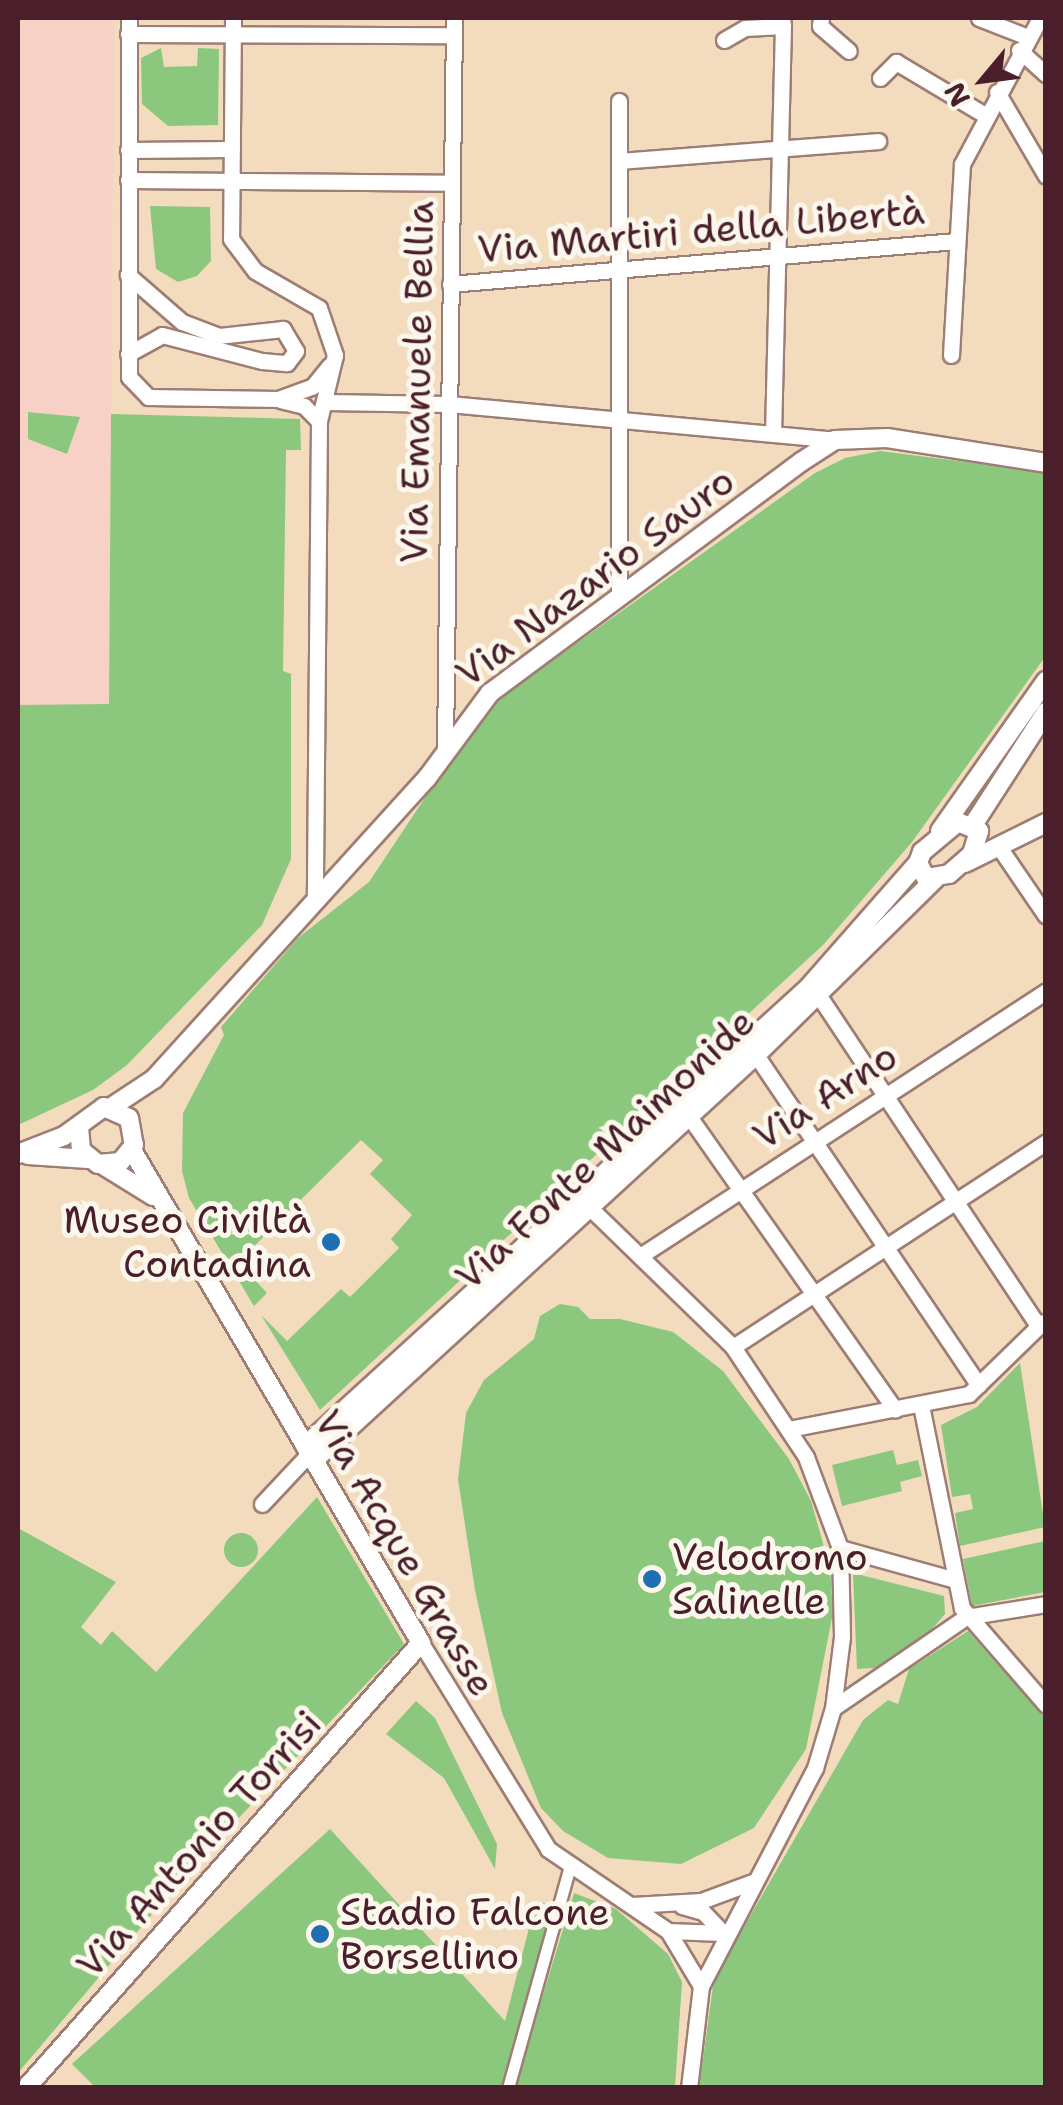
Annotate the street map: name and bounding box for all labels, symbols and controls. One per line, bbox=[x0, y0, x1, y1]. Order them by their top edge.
north arrow bbox=[933, 30, 1033, 130]
text: N bbox=[935, 76, 979, 113]
street label: Via Martiri della Libertà bbox=[476, 188, 926, 272]
street label: Via Emanuele Bellia bbox=[391, 200, 443, 564]
street label: Via Nazario Sauro bbox=[447, 458, 743, 696]
street label: Via Fonte Maimonide bbox=[446, 999, 764, 1299]
street label: Via Arno bbox=[745, 1033, 905, 1159]
place label: Museo Civiltà Contadina bbox=[64, 1197, 311, 1286]
marker: Museo Civiltà Contadina bbox=[320, 1231, 342, 1253]
street label: Via Acque Grasse bbox=[305, 1402, 505, 1704]
place label: Velodromo Salinelle bbox=[672, 1534, 868, 1624]
marker: Velodromo Salinelle bbox=[641, 1568, 663, 1590]
street label: Via Antonio Torrisi bbox=[67, 1701, 331, 1987]
place label: Stadio Falcone Borsellino bbox=[340, 1889, 610, 1978]
marker: Stadio Falcone Borsellino bbox=[309, 1923, 331, 1945]

